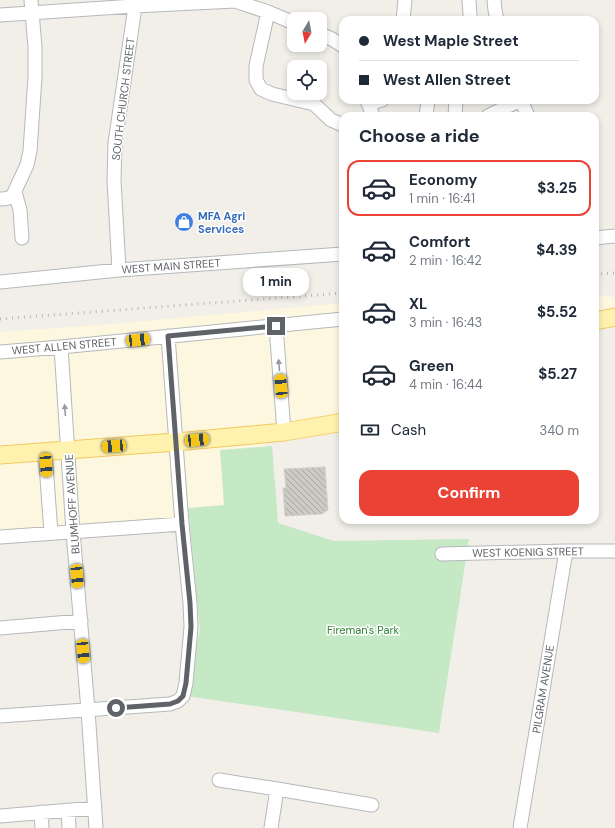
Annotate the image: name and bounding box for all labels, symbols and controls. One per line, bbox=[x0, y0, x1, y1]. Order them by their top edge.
north arrow bbox=[287, 12, 327, 52]
map controls bbox=[287, 12, 327, 100]
text: West Maple Street bbox=[383, 31, 519, 51]
street label: SOUTH CHURCH STREET bbox=[109, 37, 137, 161]
button: locate bbox=[287, 60, 327, 100]
text: West Allen Street bbox=[383, 70, 511, 90]
text: Choose a ride bbox=[359, 124, 480, 148]
icon: car bbox=[361, 170, 397, 206]
text: Economy bbox=[409, 170, 477, 190]
text: $3.25 bbox=[537, 178, 577, 198]
text: 1 min · 16:41 bbox=[409, 190, 475, 207]
place label: MFA Agri Services bbox=[198, 209, 245, 236]
shop icon: MFA Agri Services bbox=[173, 211, 195, 233]
icon: car bbox=[361, 232, 397, 268]
text: Comfort bbox=[409, 232, 470, 252]
text: $4.39 bbox=[536, 240, 577, 260]
text: 2 min · 16:42 bbox=[409, 252, 482, 269]
street label: WEST MAIN STREET bbox=[121, 256, 221, 276]
callout: 1 min bbox=[243, 268, 309, 296]
text: 1 min bbox=[260, 273, 292, 290]
icon: car bbox=[361, 294, 397, 330]
text: XL bbox=[409, 294, 427, 314]
text: $5.52 bbox=[537, 302, 577, 322]
text: 3 min · 16:43 bbox=[409, 314, 482, 331]
route end bbox=[267, 317, 285, 335]
car bbox=[125, 333, 151, 347]
street label: WEST ALLEN STREET bbox=[11, 334, 117, 358]
icon: car bbox=[361, 356, 397, 392]
text: Green bbox=[409, 356, 454, 376]
one-way arrow bbox=[276, 359, 282, 371]
text: $5.27 bbox=[538, 364, 577, 384]
car bbox=[274, 374, 288, 398]
text: 4 min · 16:44 bbox=[409, 376, 483, 393]
one-way arrow bbox=[62, 404, 69, 416]
icon: cash bbox=[359, 419, 381, 441]
text: Cash bbox=[391, 420, 426, 440]
text: 340 m bbox=[539, 422, 579, 439]
car bbox=[184, 433, 210, 447]
car bbox=[102, 439, 126, 453]
car bbox=[39, 453, 53, 477]
street label: BLUMHOFF AVENUE bbox=[62, 454, 82, 554]
button: Confirm bbox=[359, 470, 579, 516]
street label: WEST KOENIG STREET bbox=[472, 544, 584, 560]
car bbox=[70, 564, 84, 588]
park label: Fireman's Park bbox=[327, 623, 400, 637]
car bbox=[76, 639, 90, 663]
street label: PILGRAM AVENUE bbox=[529, 644, 557, 734]
route start bbox=[107, 699, 125, 717]

